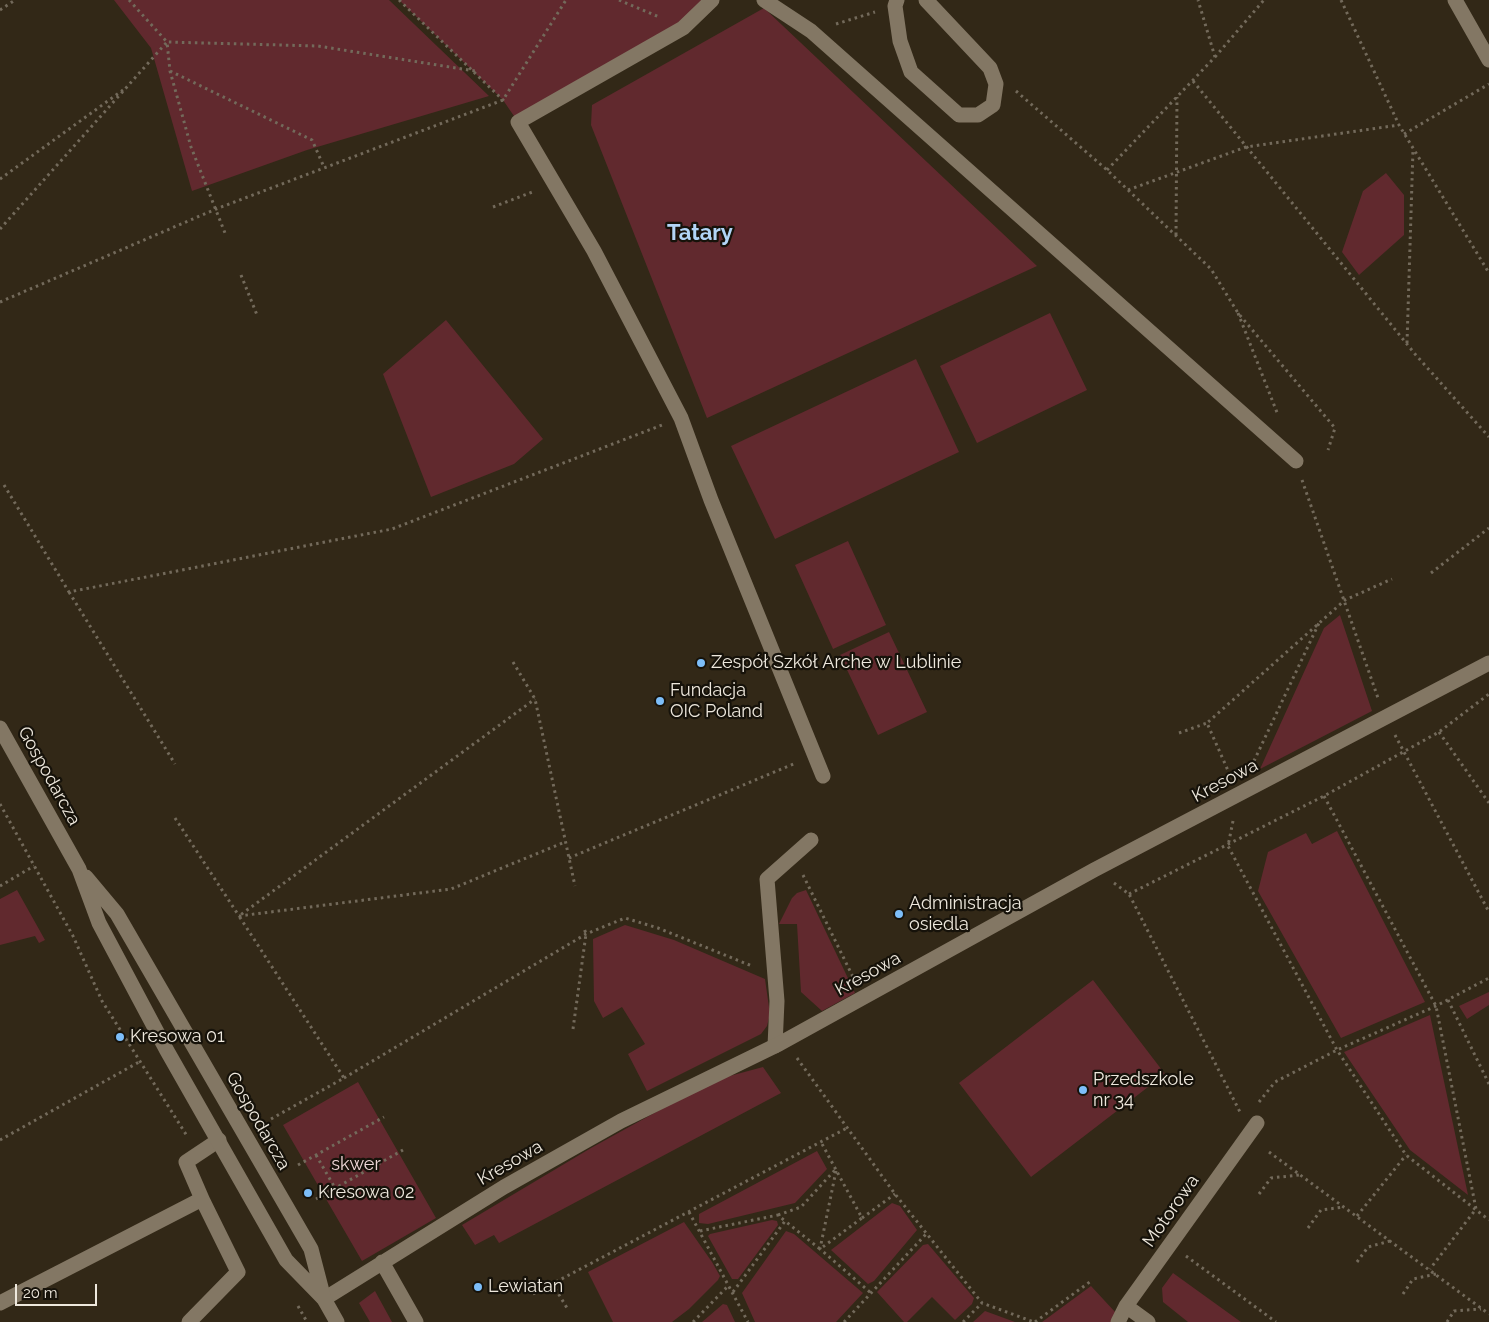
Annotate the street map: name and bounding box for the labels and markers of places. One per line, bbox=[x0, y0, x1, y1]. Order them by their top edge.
place label: Zespół Szkół Arche w Lublinie bbox=[711, 652, 961, 674]
marker: Zespół Szkół Arche w Lublinie bbox=[695, 657, 707, 669]
place label: Fundacja OIC Poland bbox=[670, 680, 763, 722]
marker: Fundacja OIC Poland bbox=[654, 695, 666, 707]
place label: Administracja osiedla bbox=[909, 893, 1022, 936]
marker: Administracja osiedla bbox=[893, 908, 905, 920]
place label: Kresowa 01 bbox=[130, 1026, 225, 1048]
marker: Kresowa 01 bbox=[114, 1031, 126, 1043]
place label: Przedszkole nr 34 bbox=[1093, 1069, 1194, 1112]
marker: Przedszkole nr 34 bbox=[1077, 1084, 1089, 1096]
place label: Kresowa 02 bbox=[318, 1182, 414, 1204]
marker: Kresowa 02 bbox=[302, 1187, 314, 1199]
place label: Lewiatan bbox=[488, 1276, 563, 1298]
marker: Lewiatan bbox=[472, 1281, 484, 1293]

